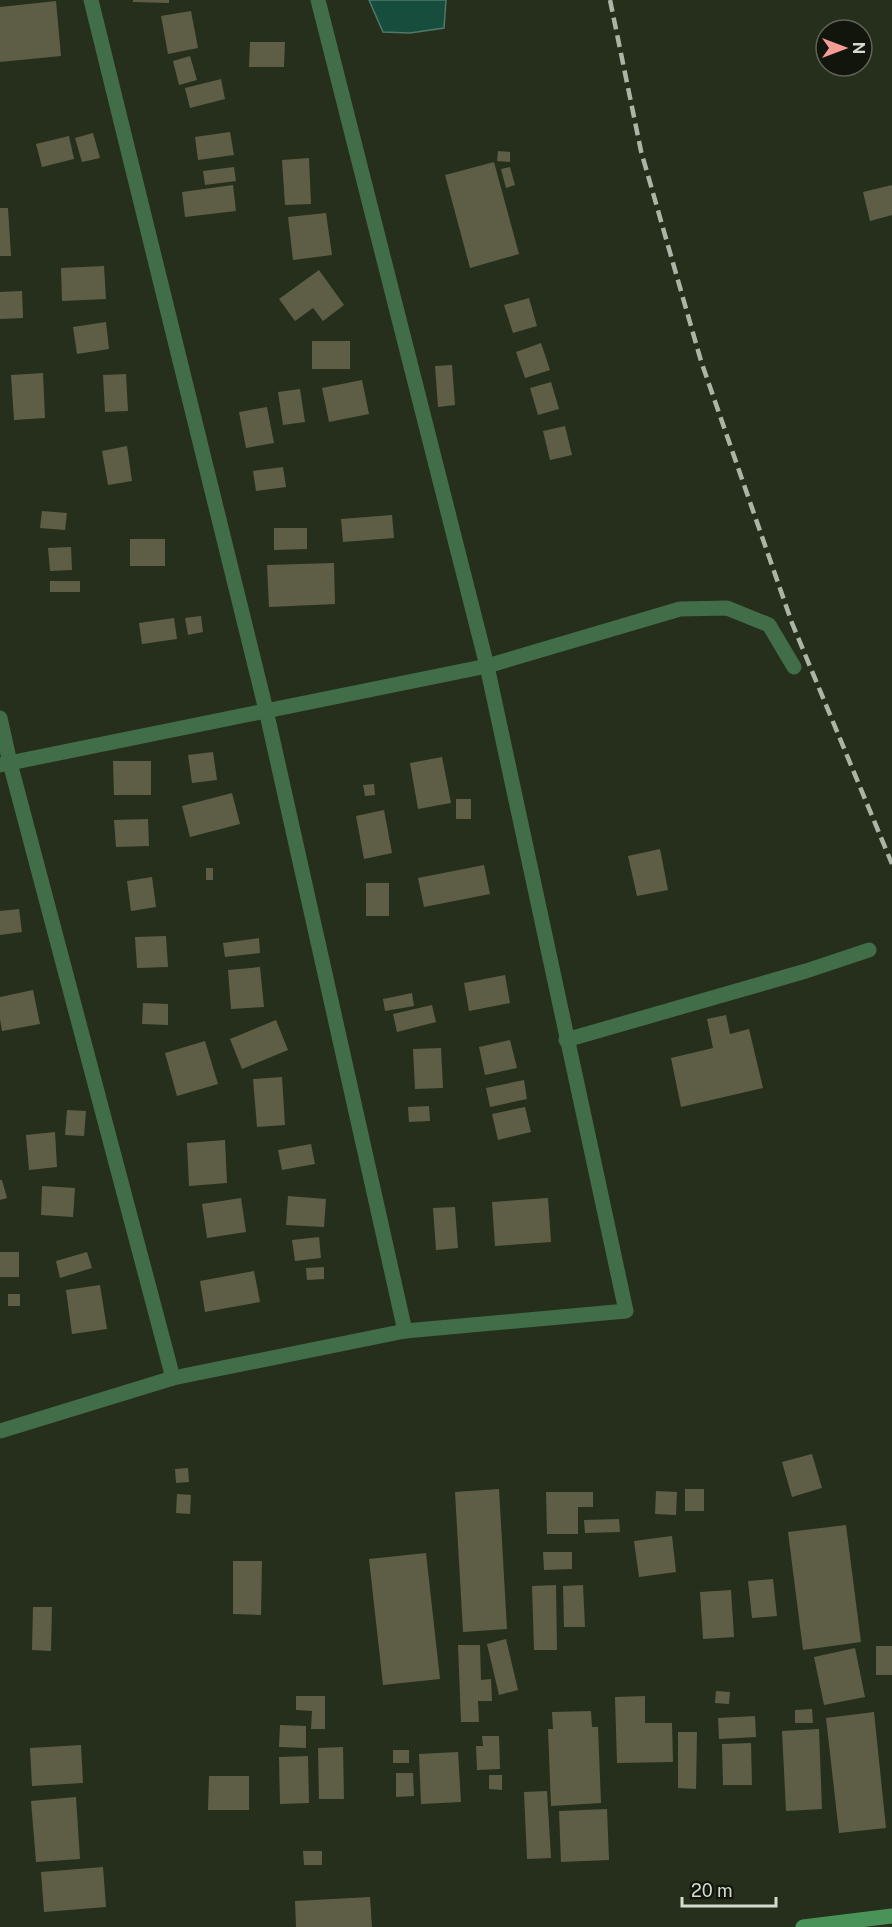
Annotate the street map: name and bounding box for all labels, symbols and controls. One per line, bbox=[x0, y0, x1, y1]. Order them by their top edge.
north arrow bbox=[814, 18, 874, 78]
text: N bbox=[849, 42, 868, 54]
scale bar bbox=[682, 1870, 776, 1908]
text: 20 m bbox=[691, 1880, 733, 1901]

